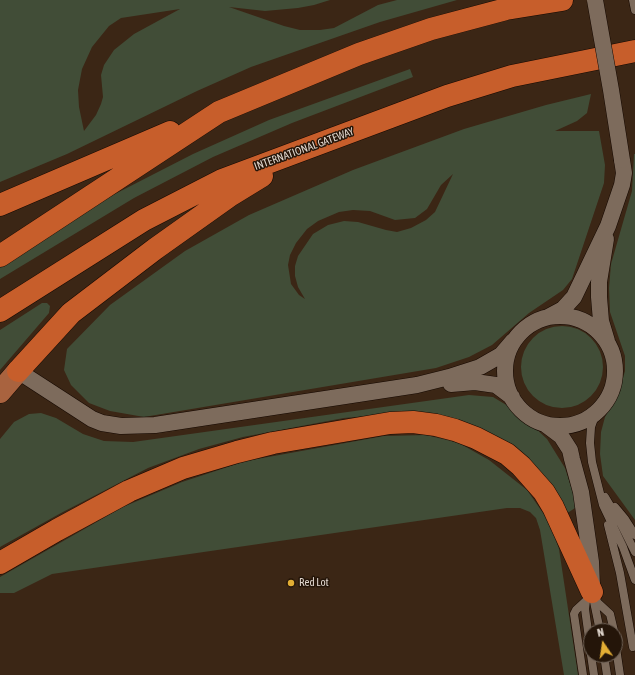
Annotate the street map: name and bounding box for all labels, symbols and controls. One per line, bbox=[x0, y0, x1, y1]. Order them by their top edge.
street label: INTERNATIONAL GATEWAY bbox=[252, 125, 356, 173]
place label: Red Lot bbox=[299, 576, 329, 590]
marker: Red Lot bbox=[286, 578, 296, 588]
north arrow bbox=[583, 623, 623, 663]
text: N bbox=[596, 626, 605, 639]

